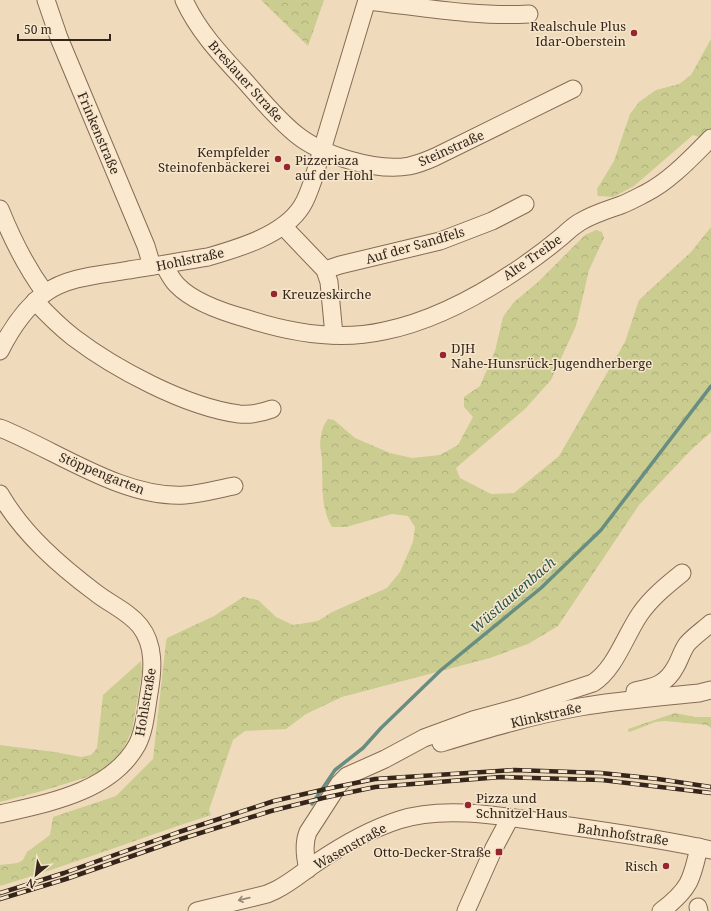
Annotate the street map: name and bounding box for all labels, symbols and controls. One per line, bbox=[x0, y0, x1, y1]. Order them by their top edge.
scale bar bbox=[18, 16, 110, 42]
place label: Realschule Plus Idar-Oberstein bbox=[530, 17, 627, 50]
text: 50 m bbox=[24, 21, 52, 38]
marker: Realschule Plus Idar-Oberstein bbox=[629, 28, 639, 38]
street label: Breslauer Straße bbox=[205, 36, 287, 126]
street label: Frinkenstraße bbox=[74, 89, 124, 177]
street label: Steinstraße bbox=[415, 125, 487, 170]
place label: Kempfelder Steinofenbäckerei bbox=[158, 143, 270, 176]
place label: Pizzeriaza auf der Hohl bbox=[295, 151, 373, 184]
marker: Kempfelder Steinofenbäckerei bbox=[273, 154, 283, 164]
marker: Pizzeriaza auf der Hohl bbox=[282, 162, 292, 172]
street label: Auf der Sandfels bbox=[363, 222, 467, 268]
street label: Alte Treibe bbox=[499, 230, 565, 284]
street label: Hohlstraße bbox=[154, 243, 226, 275]
place label: Kreuzeskirche bbox=[282, 285, 371, 303]
marker: Kreuzeskirche bbox=[269, 289, 279, 299]
place label: DJH Nahe-Hunsrück-Jugendherberge bbox=[451, 339, 652, 372]
marker: DJH Nahe-Hunsrück-Jugendherberge bbox=[438, 350, 448, 360]
street label: Stöppengarten bbox=[57, 448, 148, 499]
water label: Wüstlautenbach bbox=[466, 552, 560, 637]
street label: Hohlstraße bbox=[130, 666, 160, 738]
street label: Klinkstraße bbox=[509, 698, 583, 732]
place label: Pizza und Schnitzel Haus bbox=[476, 789, 568, 822]
marker: Pizza und Schnitzel Haus bbox=[463, 800, 473, 810]
street label: Wasenstraße bbox=[311, 819, 389, 873]
street label: Bahnhofstraße bbox=[576, 819, 670, 849]
place label: Otto-Decker-Straße bbox=[373, 843, 491, 861]
marker: Otto-Decker-Straße bbox=[494, 847, 504, 857]
north arrow bbox=[16, 855, 56, 895]
place label: Risch bbox=[625, 857, 658, 875]
marker: Risch bbox=[661, 861, 671, 871]
text: N bbox=[23, 875, 38, 893]
one-way arrow bbox=[238, 895, 251, 903]

